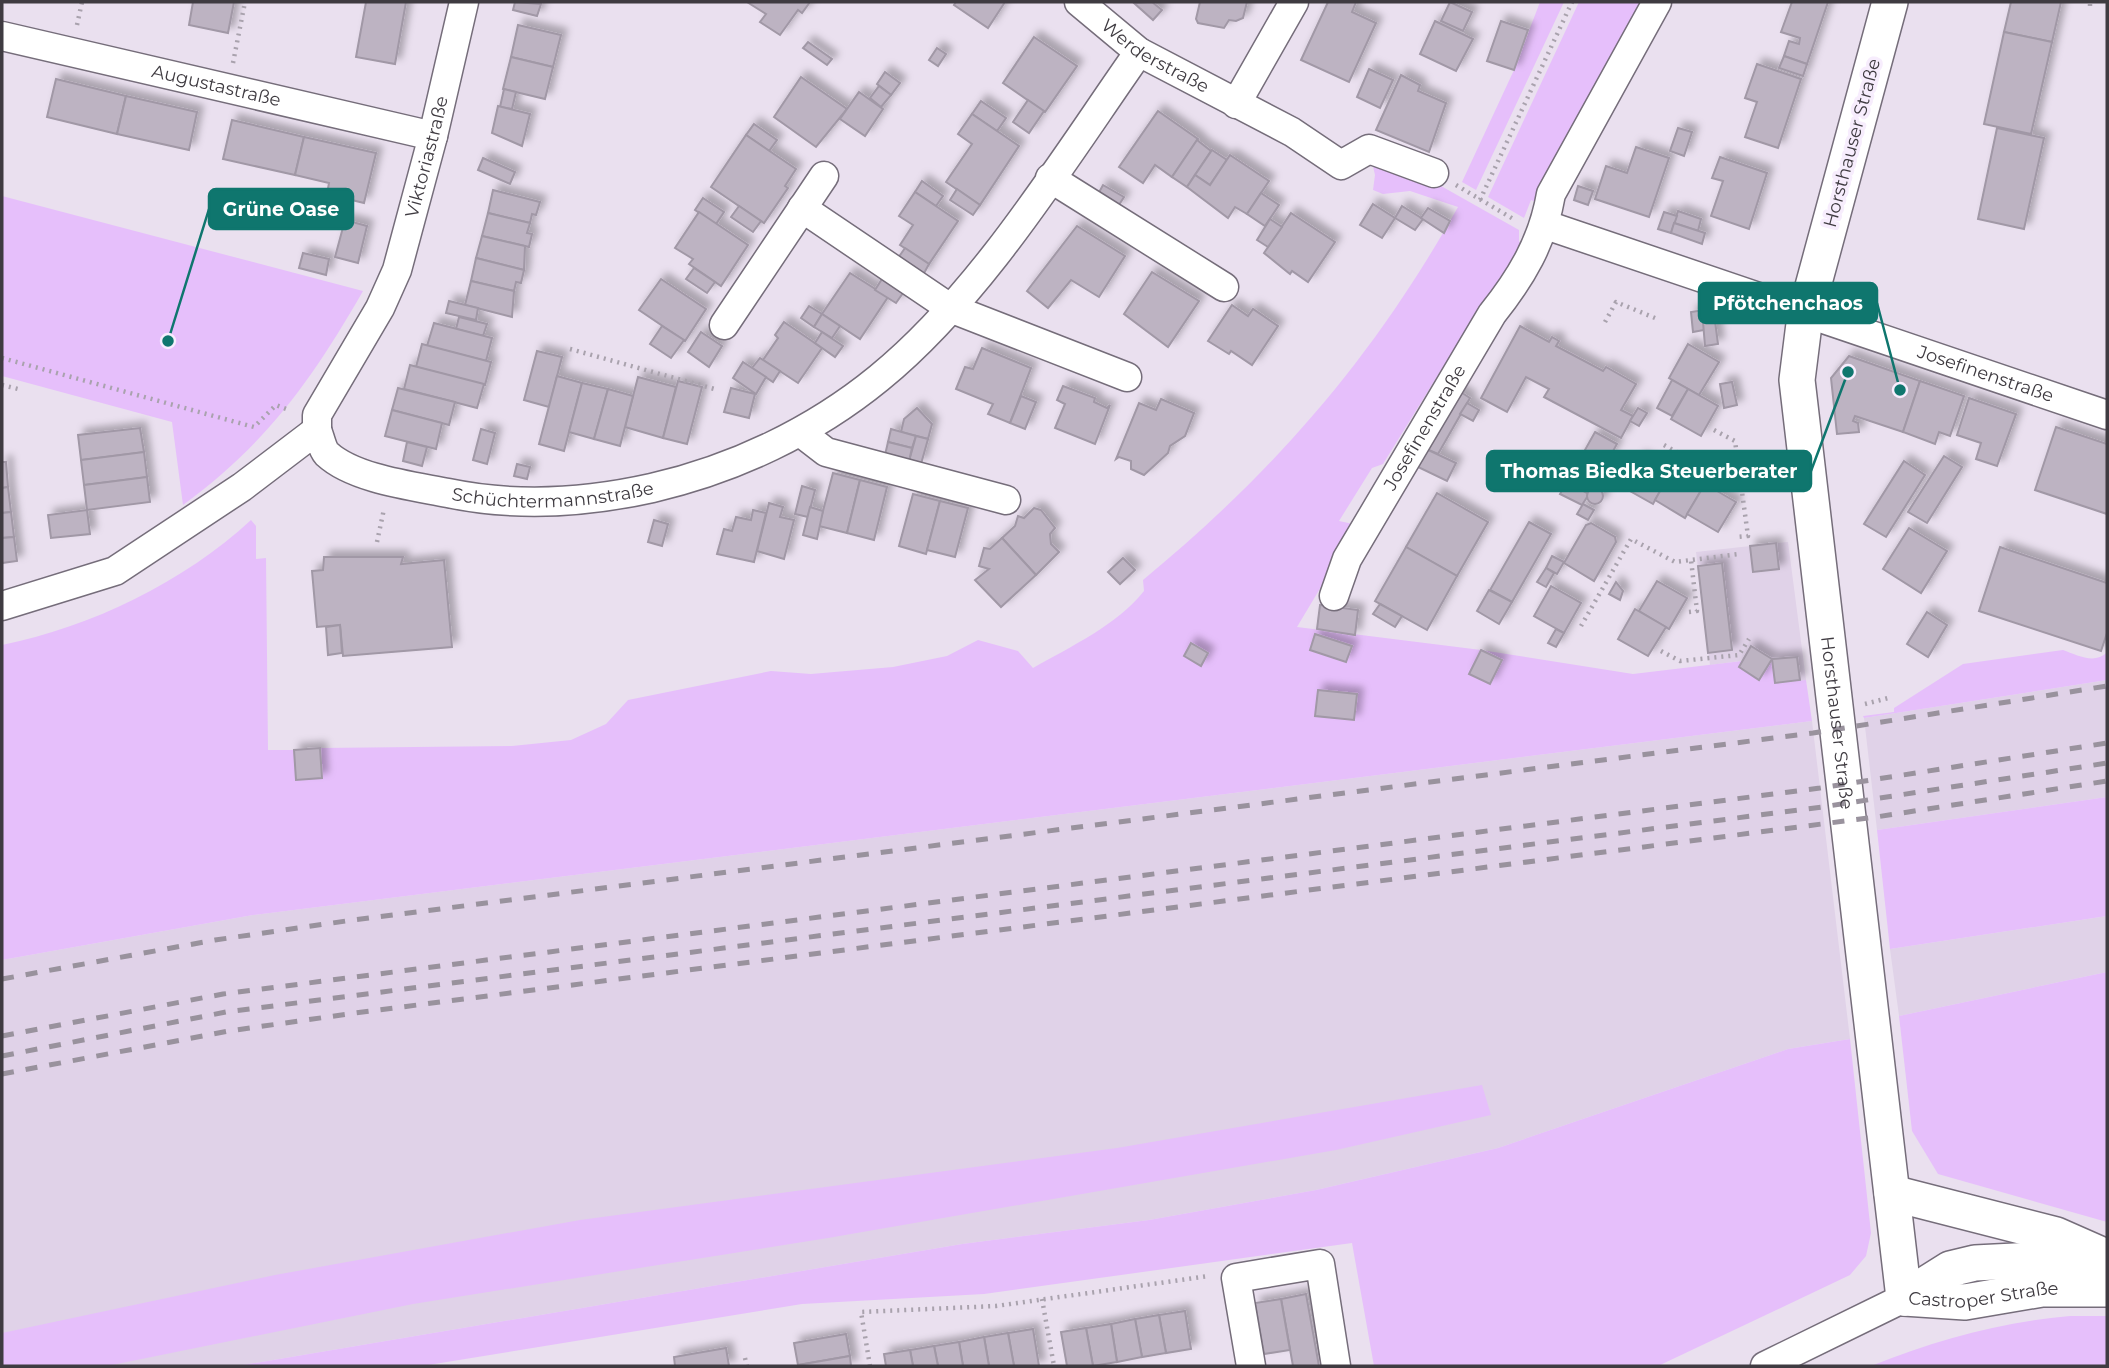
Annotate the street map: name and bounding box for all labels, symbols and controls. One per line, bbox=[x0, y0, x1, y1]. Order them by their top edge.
street label: Werderstraße bbox=[1097, 14, 1213, 98]
street label: Horsthauser Straße bbox=[1819, 56, 1885, 230]
street label: Augustastraße bbox=[150, 60, 283, 111]
street label: Viktoriastraße bbox=[401, 94, 453, 220]
callout: Grüne Oase bbox=[209, 189, 353, 229]
text: Grüne Oase bbox=[223, 198, 339, 221]
callout: Pfötchenchaos bbox=[1699, 283, 1877, 323]
text: Pfötchenchaos bbox=[1713, 292, 1863, 315]
street label: Josefinenstraße bbox=[1914, 340, 2057, 407]
street label: Josefinenstraße bbox=[1379, 361, 1471, 495]
callout: Thomas Biedka Steuerberater bbox=[1487, 451, 1811, 491]
text: Thomas Biedka Steuerberater bbox=[1501, 460, 1797, 483]
street label: Schüchtermannstraße bbox=[450, 477, 656, 513]
street label: Horsthauser Straße bbox=[1816, 635, 1858, 811]
street label: Castroper Straße bbox=[1908, 1277, 2058, 1313]

